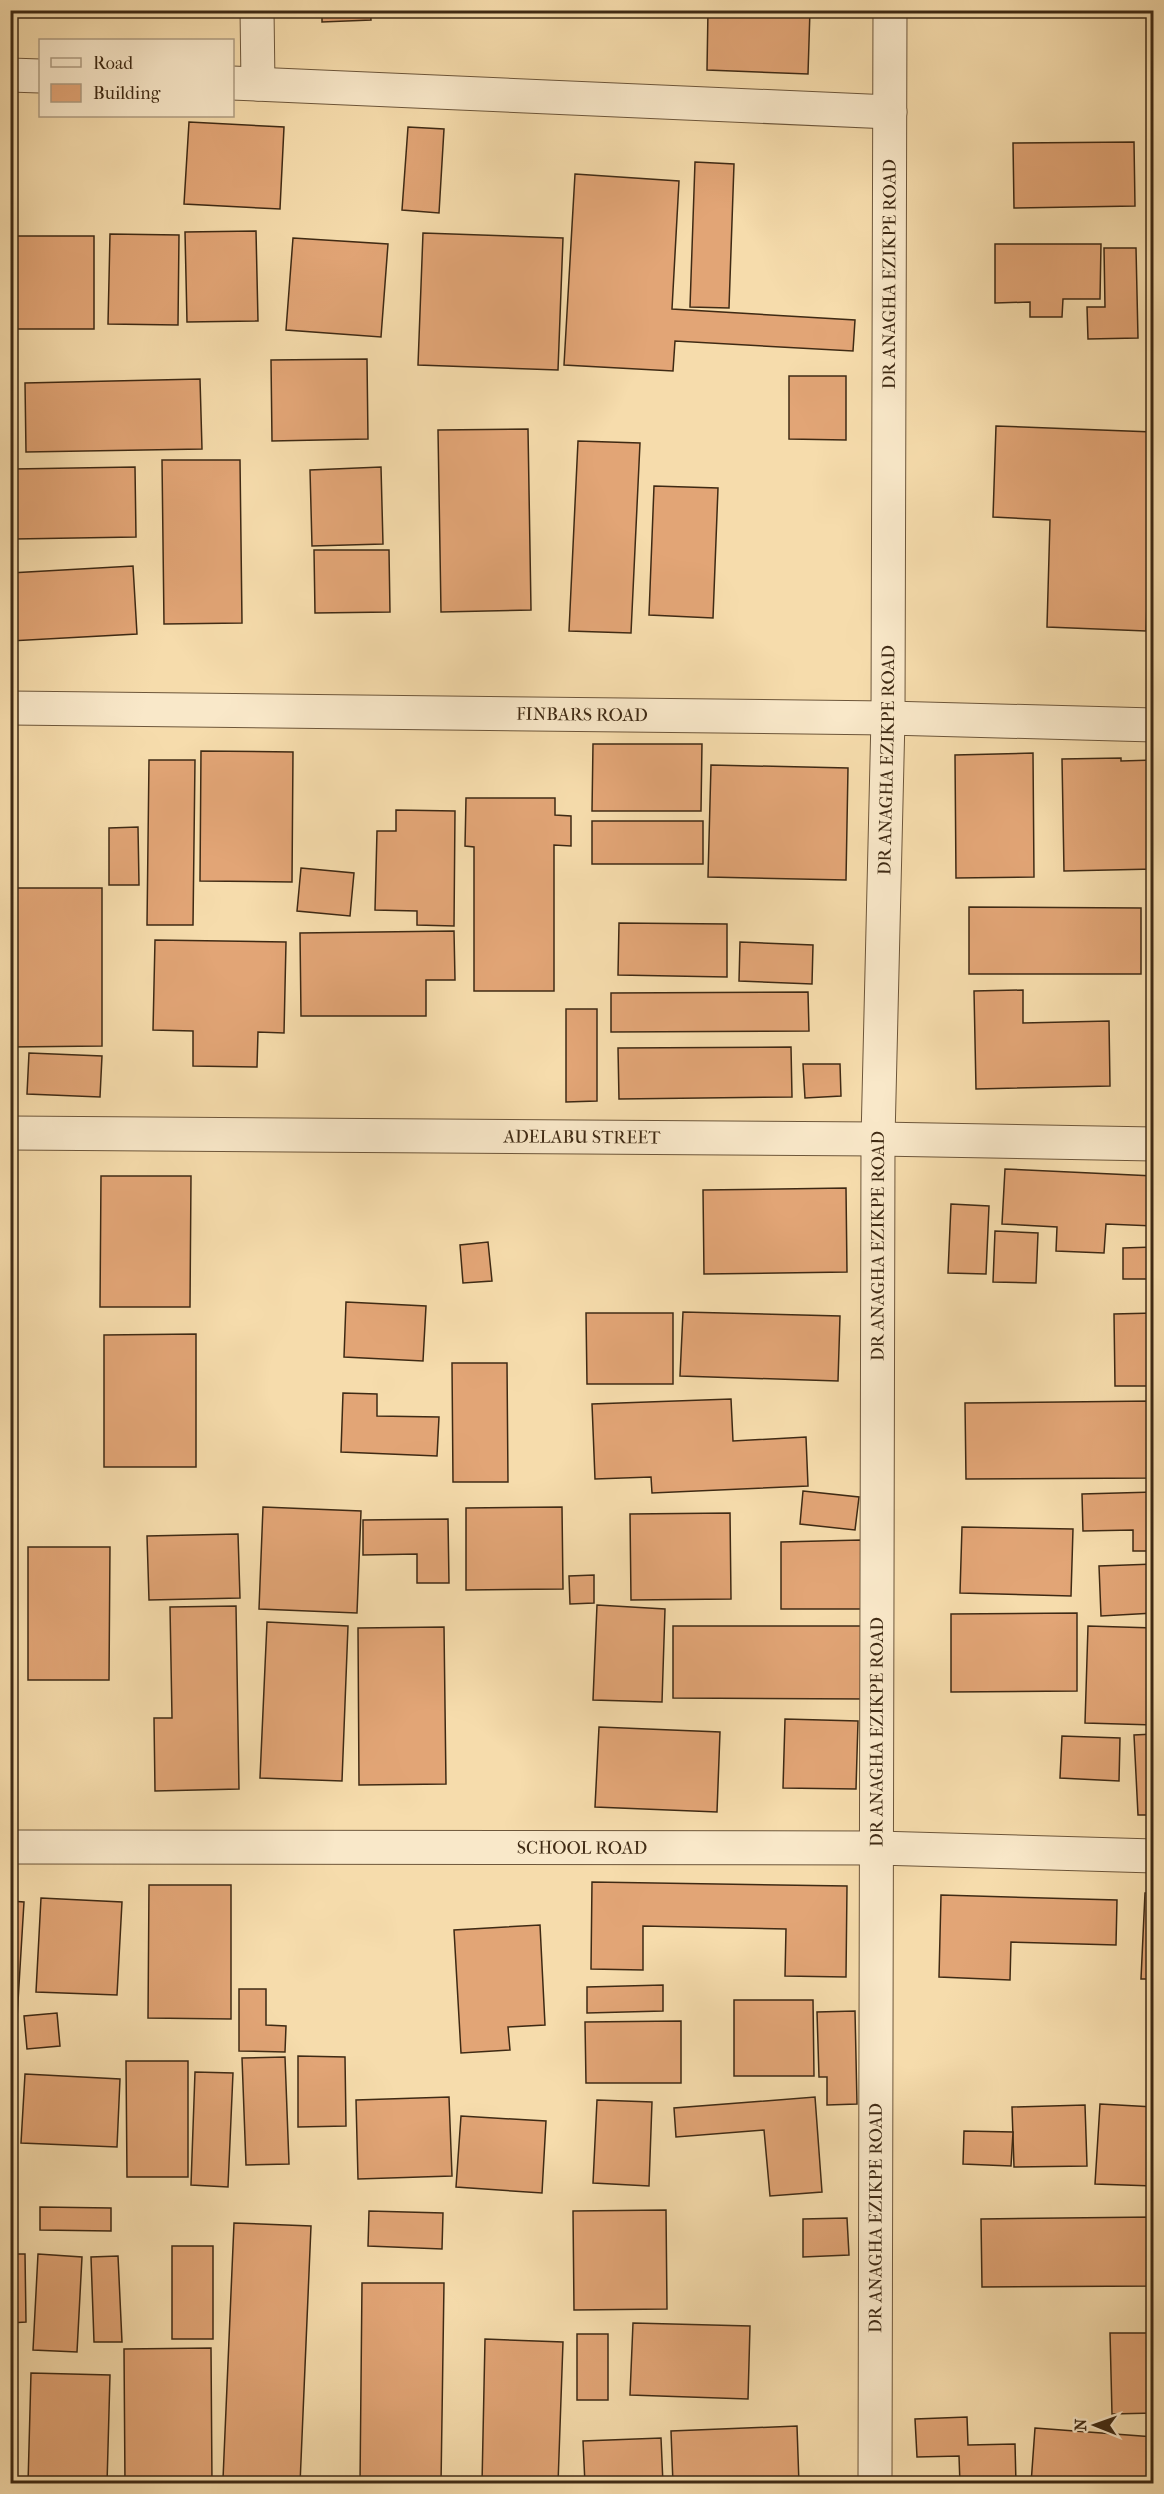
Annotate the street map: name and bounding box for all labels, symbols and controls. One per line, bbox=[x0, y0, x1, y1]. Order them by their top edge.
legend bbox=[39, 39, 234, 117]
text: Road bbox=[93, 53, 133, 74]
text: Building bbox=[93, 83, 161, 104]
street label: DR ANAGHA EZIKPE ROAD bbox=[879, 159, 901, 389]
street label: DR ANAGHA EZIKPE ROAD bbox=[874, 645, 899, 875]
street label: FINBARS ROAD bbox=[516, 704, 648, 726]
street label: ADELABU STREET bbox=[502, 1126, 661, 1149]
street label: DR ANAGHA EZIKPE ROAD bbox=[868, 1131, 889, 1361]
street label: DR ANAGHA EZIKPE ROAD bbox=[866, 1617, 888, 1847]
street label: SCHOOL ROAD bbox=[517, 1838, 647, 1859]
street label: DR ANAGHA EZIKPE ROAD bbox=[865, 2103, 887, 2333]
north arrow bbox=[1065, 2395, 1125, 2455]
text: N bbox=[1071, 2418, 1090, 2431]

